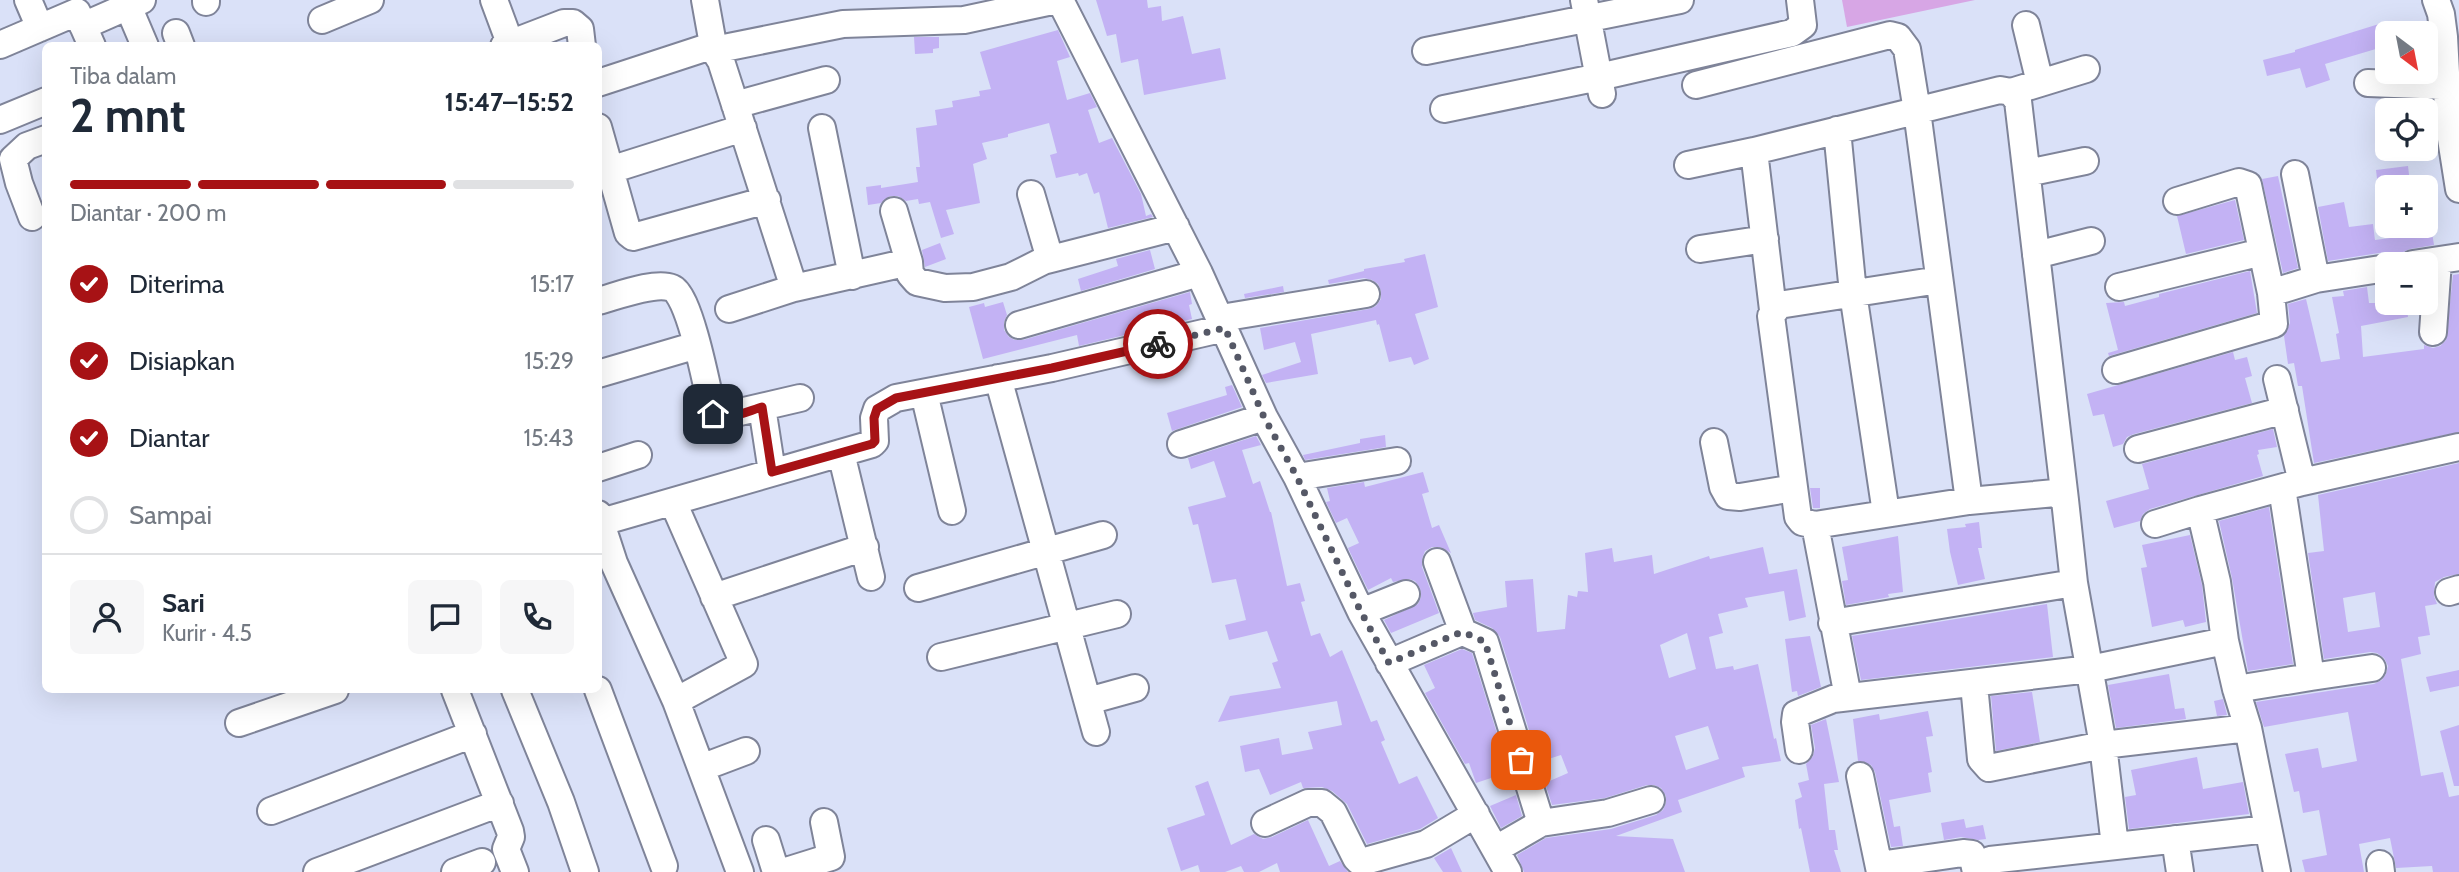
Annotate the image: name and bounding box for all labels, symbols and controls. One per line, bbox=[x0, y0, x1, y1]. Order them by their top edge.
north arrow bbox=[2375, 21, 2438, 84]
map controls bbox=[2375, 21, 2438, 315]
text: Tiba dalam bbox=[70, 62, 176, 90]
text: 15:47–15:52 bbox=[445, 86, 574, 118]
text: 2 mnt bbox=[70, 88, 186, 144]
button: locate bbox=[2375, 98, 2438, 161]
button: + bbox=[2375, 175, 2438, 238]
text: Diantar · 200 m bbox=[70, 199, 227, 227]
button: − bbox=[2375, 252, 2438, 315]
icon: check bbox=[70, 265, 108, 303]
text: Diterima bbox=[129, 268, 224, 300]
text: 15:17 bbox=[530, 270, 574, 298]
courier bbox=[1123, 309, 1193, 379]
icon: bike bbox=[1139, 325, 1177, 363]
icon: check bbox=[70, 342, 108, 380]
text: Disiapkan bbox=[129, 345, 235, 377]
text: 15:29 bbox=[524, 347, 574, 375]
pin bbox=[683, 384, 743, 444]
icon: home bbox=[694, 395, 732, 433]
icon: check bbox=[70, 419, 108, 457]
text: Diantar bbox=[129, 422, 210, 454]
text: 15:43 bbox=[524, 424, 574, 452]
text: Sampai bbox=[129, 499, 212, 531]
button: person bbox=[70, 580, 144, 654]
button: chat bbox=[408, 580, 482, 654]
button: phone bbox=[500, 580, 574, 654]
text: Sari bbox=[162, 587, 205, 619]
text: Kurir · 4.5 bbox=[162, 619, 252, 647]
pin bbox=[1491, 730, 1551, 790]
icon: bag bbox=[1502, 741, 1540, 779]

